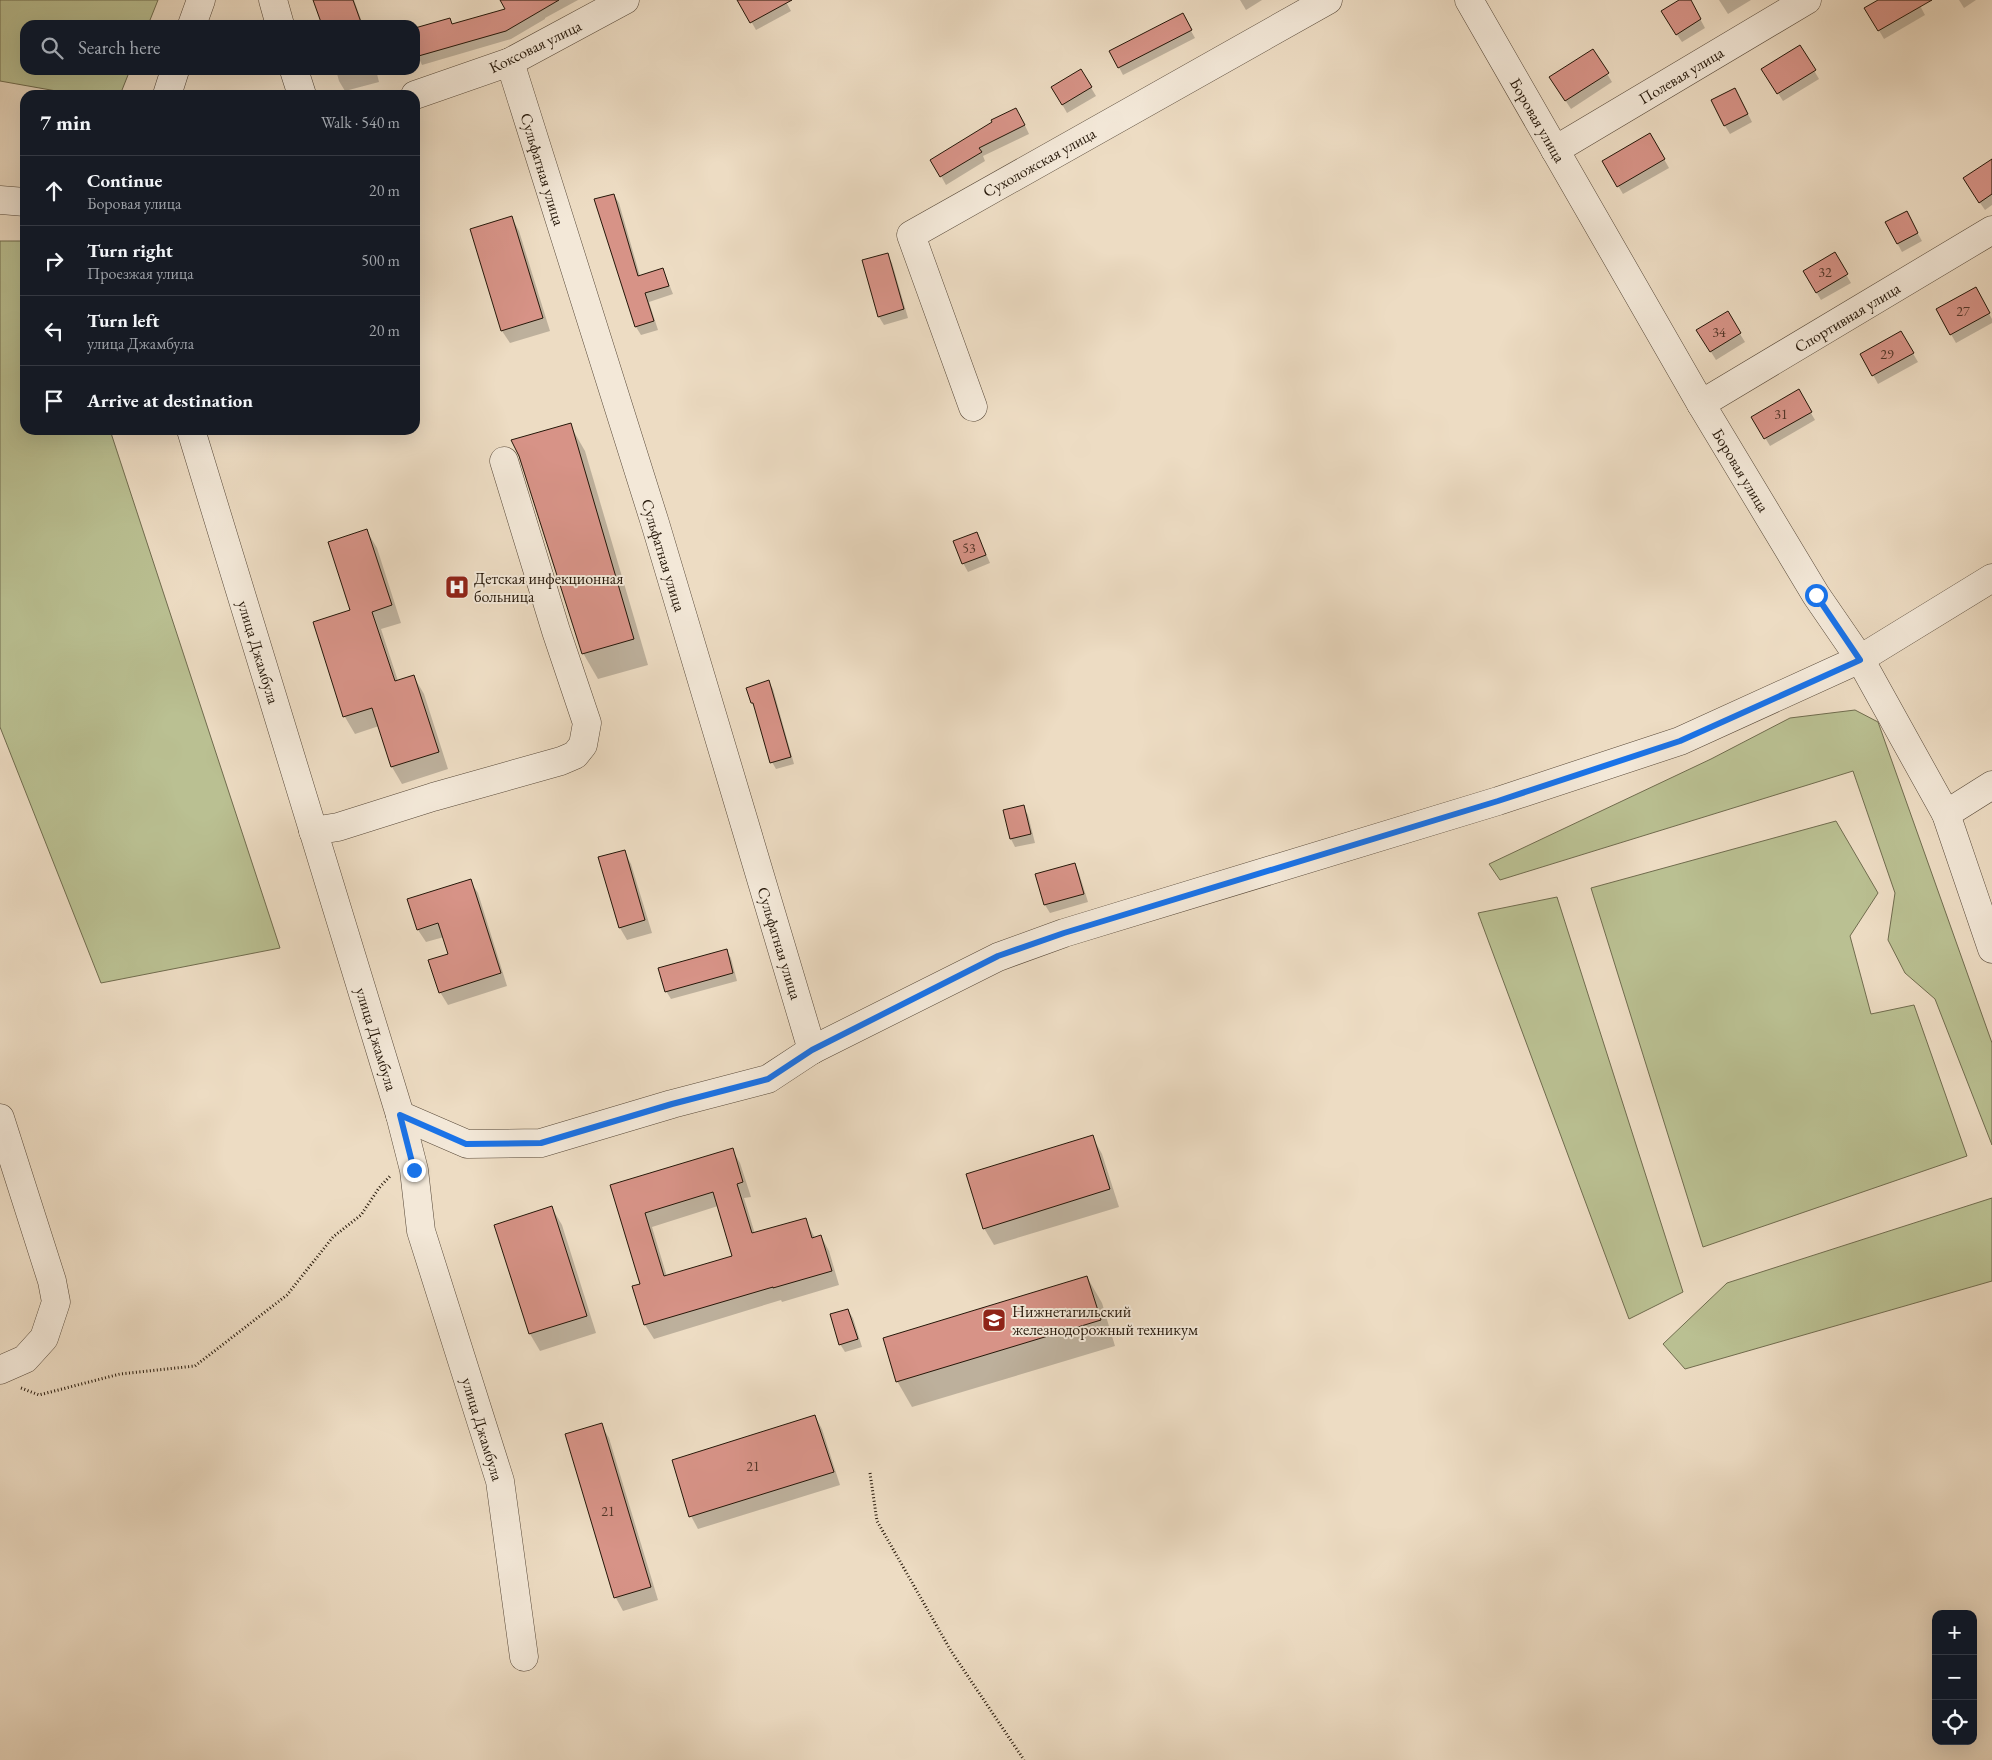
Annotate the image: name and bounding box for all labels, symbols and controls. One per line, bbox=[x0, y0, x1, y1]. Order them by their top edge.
street label: Коксовая улица bbox=[485, 15, 586, 78]
search box bbox=[20, 20, 420, 75]
icon: search bbox=[38, 34, 66, 62]
text: Search here bbox=[78, 35, 160, 60]
street label: Полевая улица bbox=[1635, 41, 1728, 109]
street label: Боровая улица bbox=[1505, 74, 1571, 167]
text: 7 min bbox=[40, 109, 91, 136]
street label: Сульфатная улица bbox=[515, 110, 570, 229]
text: Walk · 540 m bbox=[321, 112, 400, 133]
street label: Сухоложская улица bbox=[979, 122, 1100, 202]
text: Continue bbox=[87, 168, 162, 193]
icon: ahead bbox=[40, 177, 68, 205]
text: 20 m bbox=[369, 180, 400, 201]
text: Боровая улица bbox=[87, 193, 181, 214]
text: Turn right bbox=[87, 238, 173, 263]
icon: right bbox=[40, 247, 68, 275]
text: 500 m bbox=[361, 250, 400, 271]
text: Проезжая улица bbox=[87, 263, 194, 284]
house number: 32 bbox=[1818, 263, 1832, 281]
street label: Спортивная улица bbox=[1790, 277, 1905, 357]
house number: 27 bbox=[1956, 302, 1970, 320]
text: Turn left bbox=[87, 308, 159, 333]
icon: left bbox=[40, 317, 68, 345]
text: 20 m bbox=[369, 320, 400, 341]
house number: 34 bbox=[1712, 323, 1726, 341]
text: улица Джамбула bbox=[87, 333, 194, 354]
house number: 29 bbox=[1880, 345, 1894, 363]
icon: arrive bbox=[40, 387, 68, 415]
text: Arrive at destination bbox=[87, 388, 253, 413]
house number: 31 bbox=[1774, 405, 1788, 423]
street label: Боровая улица bbox=[1707, 424, 1774, 517]
street label: Сульфатная улица bbox=[636, 496, 691, 615]
house number: 53 bbox=[962, 539, 976, 557]
place label: Детская инфекционная больница bbox=[474, 568, 623, 607]
hospital icon: Детская инфекционная больница bbox=[444, 574, 470, 600]
route start bbox=[1805, 584, 1828, 607]
street label: улица Джамбула bbox=[233, 598, 284, 707]
street label: Сульфатная улица bbox=[752, 884, 807, 1003]
street label: улица Джамбула bbox=[351, 985, 402, 1094]
route end bbox=[403, 1159, 426, 1182]
place label: Нижнетагильский железнодорожный техникум bbox=[1012, 1301, 1198, 1340]
school or university icon: Нижнетагильский железнодорожный техникум bbox=[981, 1307, 1007, 1333]
street label: улица Джамбула bbox=[457, 1375, 508, 1484]
house number: 21 bbox=[746, 1457, 760, 1475]
house number: 21 bbox=[601, 1502, 615, 1520]
map controls bbox=[1932, 1610, 1977, 1745]
button: + bbox=[1932, 1610, 1977, 1655]
button: − bbox=[1932, 1655, 1977, 1700]
button: locate bbox=[1932, 1700, 1977, 1745]

